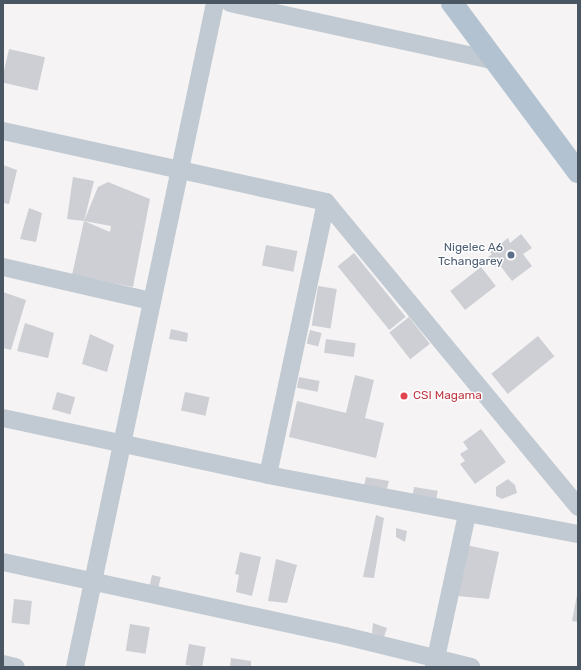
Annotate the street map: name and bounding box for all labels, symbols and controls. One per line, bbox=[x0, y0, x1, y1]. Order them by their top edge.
place label: Nigelec A6 Tchangarey bbox=[438, 241, 503, 269]
marker: Nigelec A6 Tchangarey bbox=[506, 250, 516, 260]
place label: CSI Magama bbox=[413, 389, 482, 403]
marker: CSI Magama bbox=[398, 390, 410, 402]

